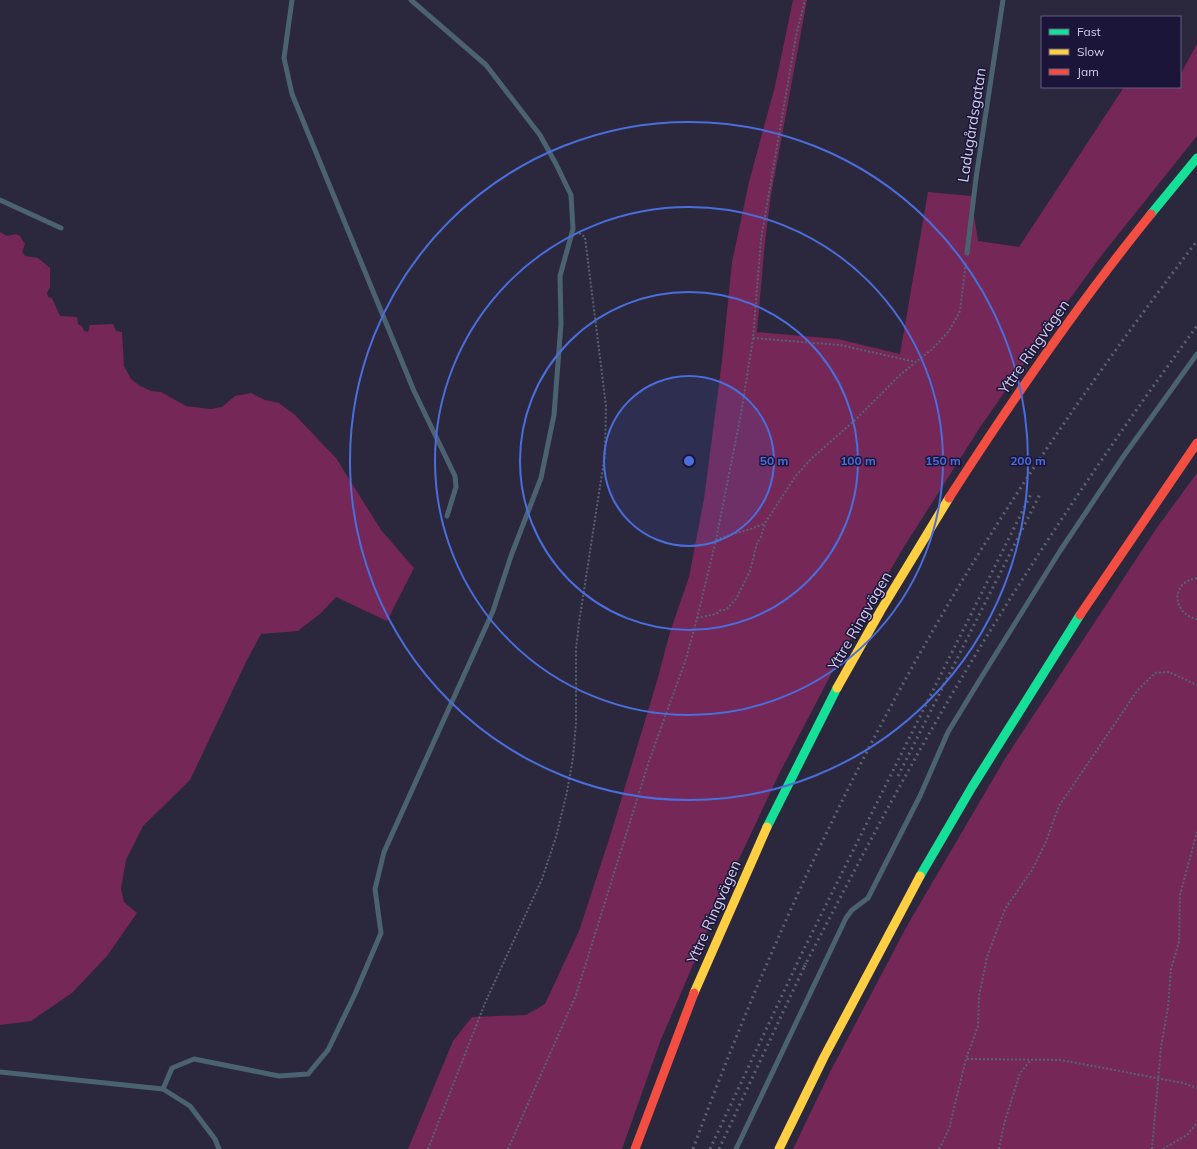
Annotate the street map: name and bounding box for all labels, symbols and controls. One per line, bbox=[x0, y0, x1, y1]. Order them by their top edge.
legend bbox=[1041, 16, 1181, 88]
text: Fast bbox=[1077, 24, 1101, 39]
text: Slow bbox=[1077, 44, 1105, 59]
text: Jam bbox=[1077, 64, 1099, 79]
street label: Ladugårdsgatan bbox=[953, 66, 990, 184]
street label: Yttre Ringvägen bbox=[993, 296, 1073, 398]
text: 50 m bbox=[760, 453, 788, 468]
text: 100 m bbox=[840, 453, 876, 468]
text: 150 m bbox=[925, 453, 961, 468]
text: 200 m bbox=[1010, 453, 1046, 468]
centre of rings bbox=[682, 454, 696, 468]
street label: Yttre Ringvägen bbox=[823, 568, 896, 674]
street label: Yttre Ringvägen bbox=[682, 857, 745, 967]

